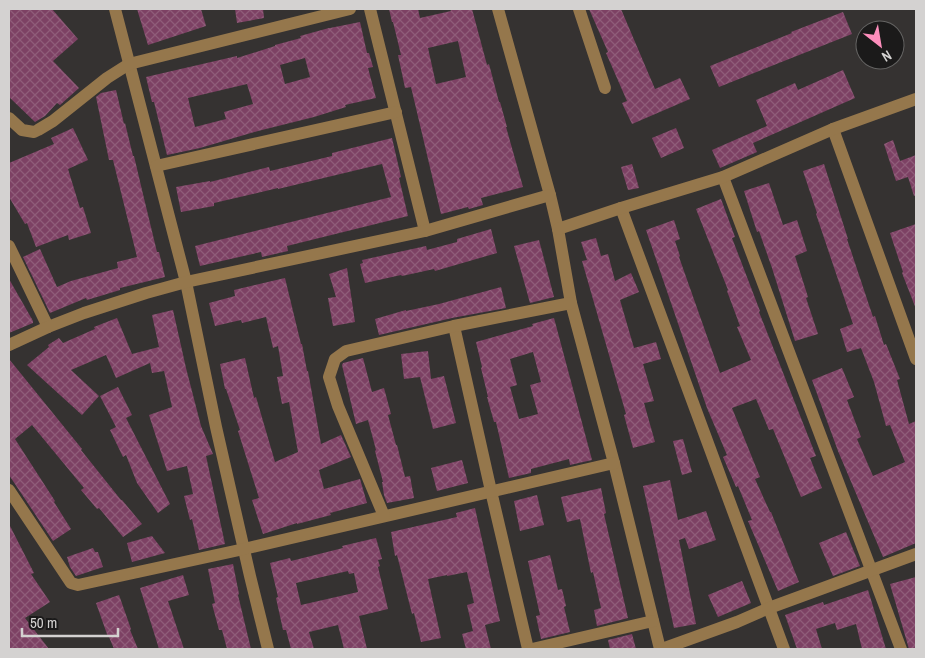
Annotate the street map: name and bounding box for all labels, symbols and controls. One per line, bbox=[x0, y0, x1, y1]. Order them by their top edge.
north arrow bbox=[855, 20, 905, 70]
text: N bbox=[879, 46, 895, 66]
scale bar bbox=[22, 606, 119, 638]
text: 50 m bbox=[30, 612, 57, 633]

